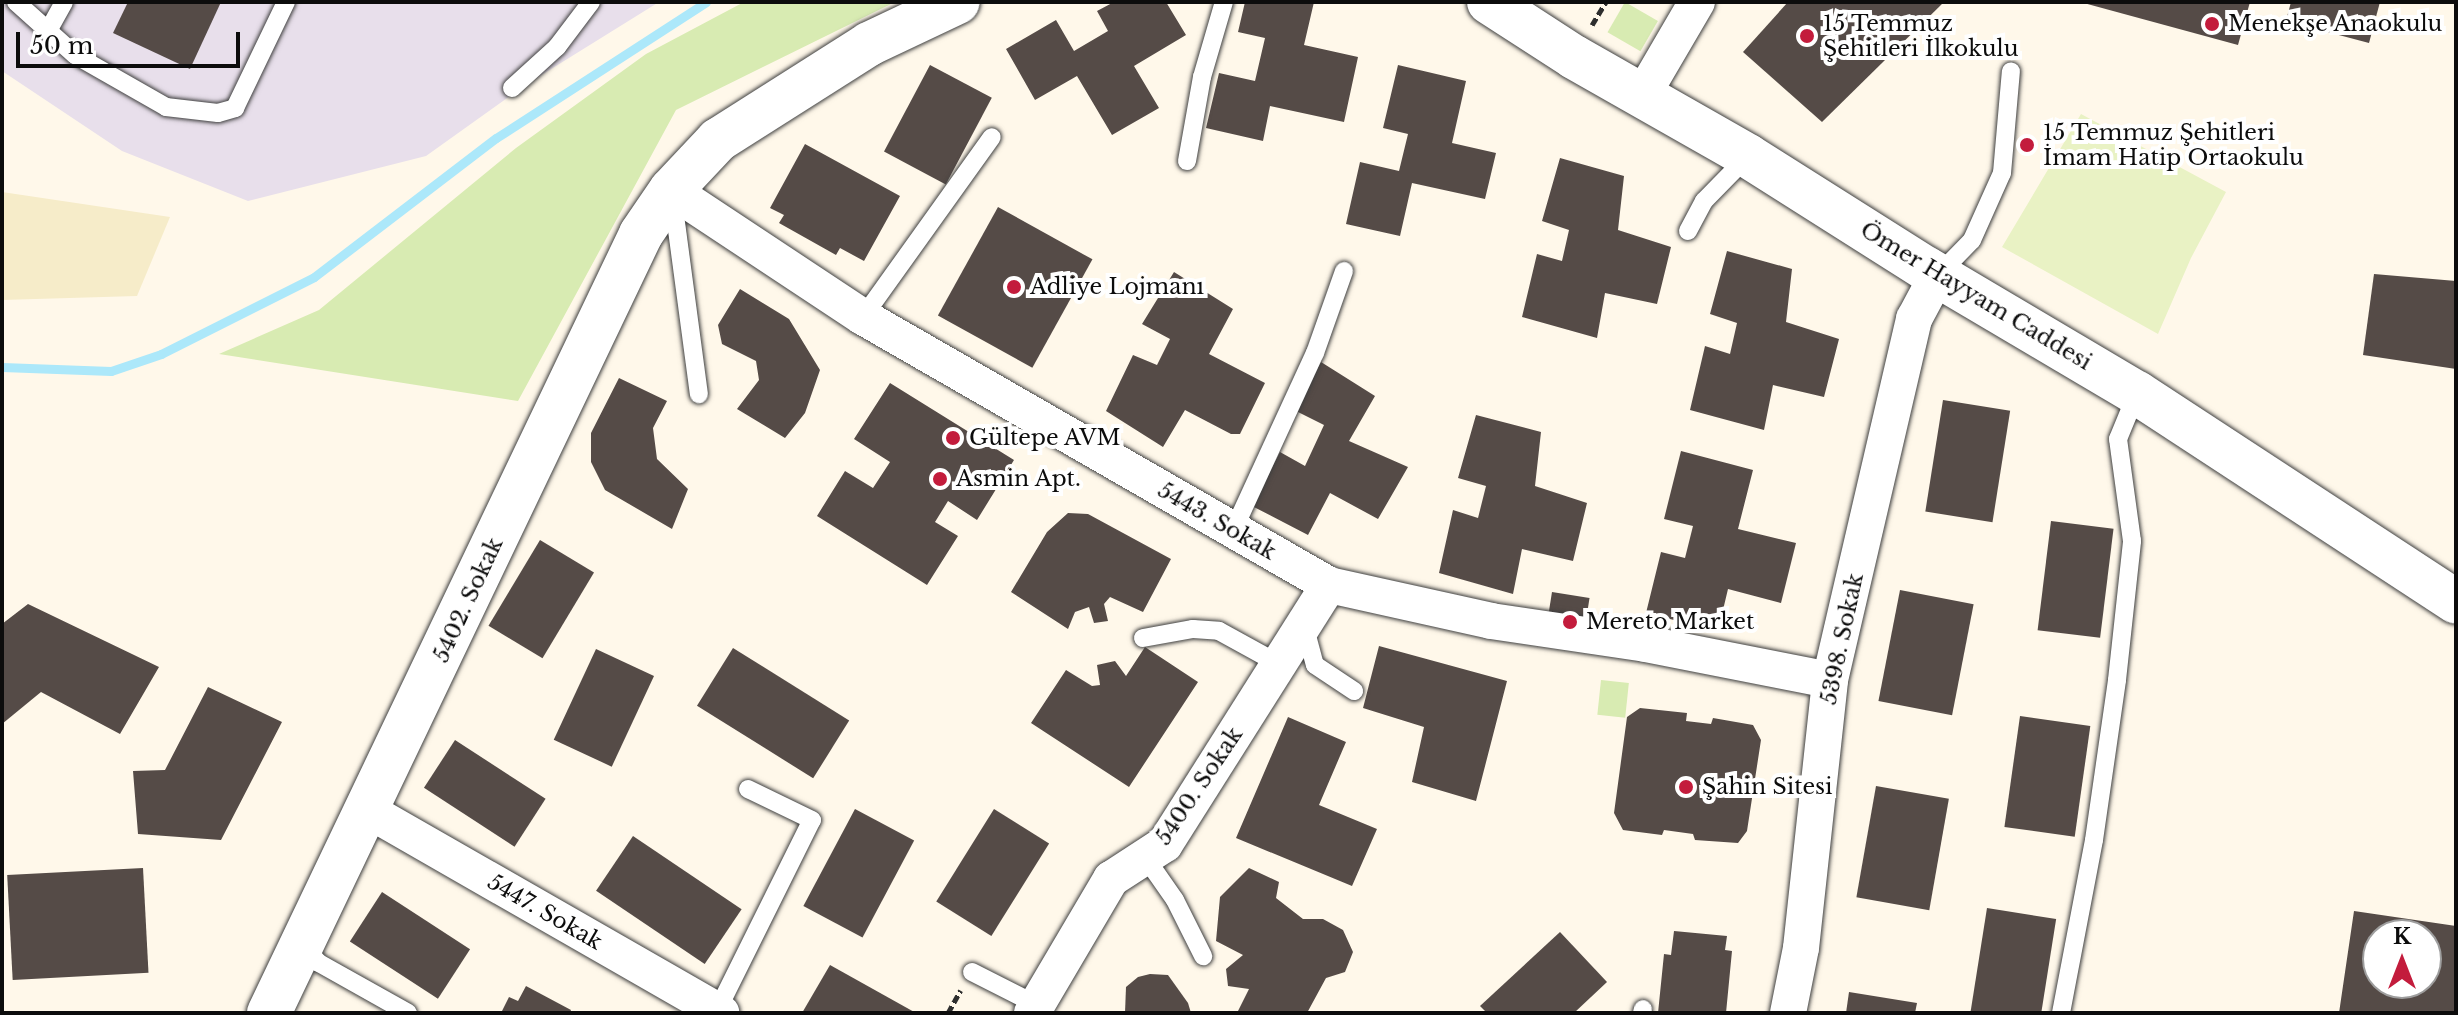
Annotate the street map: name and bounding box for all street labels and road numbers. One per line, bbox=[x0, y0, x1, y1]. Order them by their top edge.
street label: Ömer Hayyam Caddesi bbox=[1855, 216, 2097, 376]
street label: 5443. Sokak bbox=[1153, 477, 1281, 565]
street label: 5402. Sokak bbox=[428, 533, 508, 667]
street label: 5398. Sokak bbox=[1815, 571, 1869, 707]
street label: 5400. Sokak bbox=[1150, 722, 1248, 850]
street label: 5447. Sokak bbox=[483, 869, 607, 955]

